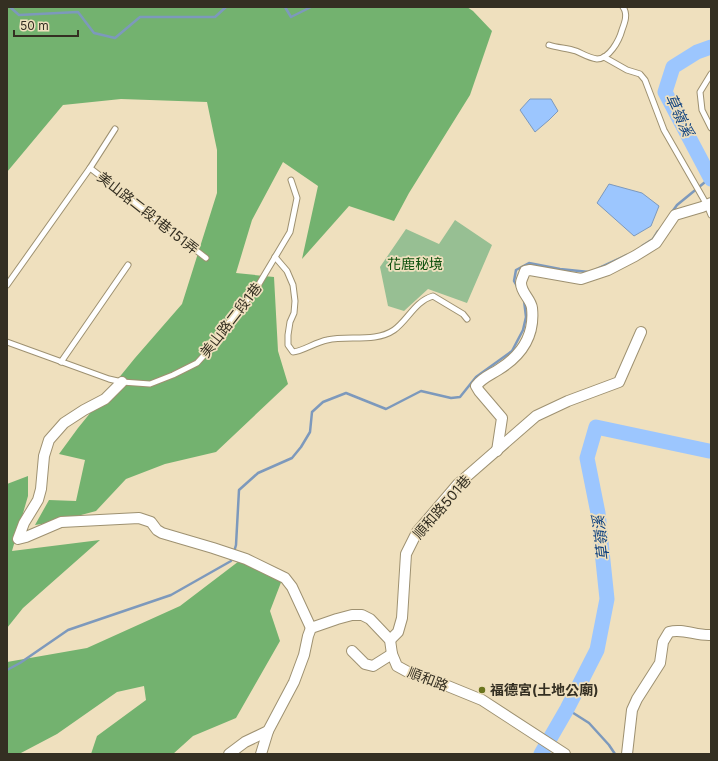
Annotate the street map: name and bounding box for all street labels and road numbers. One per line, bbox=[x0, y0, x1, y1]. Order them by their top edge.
street label: 美山路二段1巷151弄 bbox=[94, 168, 202, 257]
street label: 美山路二段1巷 bbox=[196, 279, 265, 360]
street label: 順和路501巷 bbox=[409, 471, 474, 542]
street label: 順和路 bbox=[406, 663, 451, 694]

